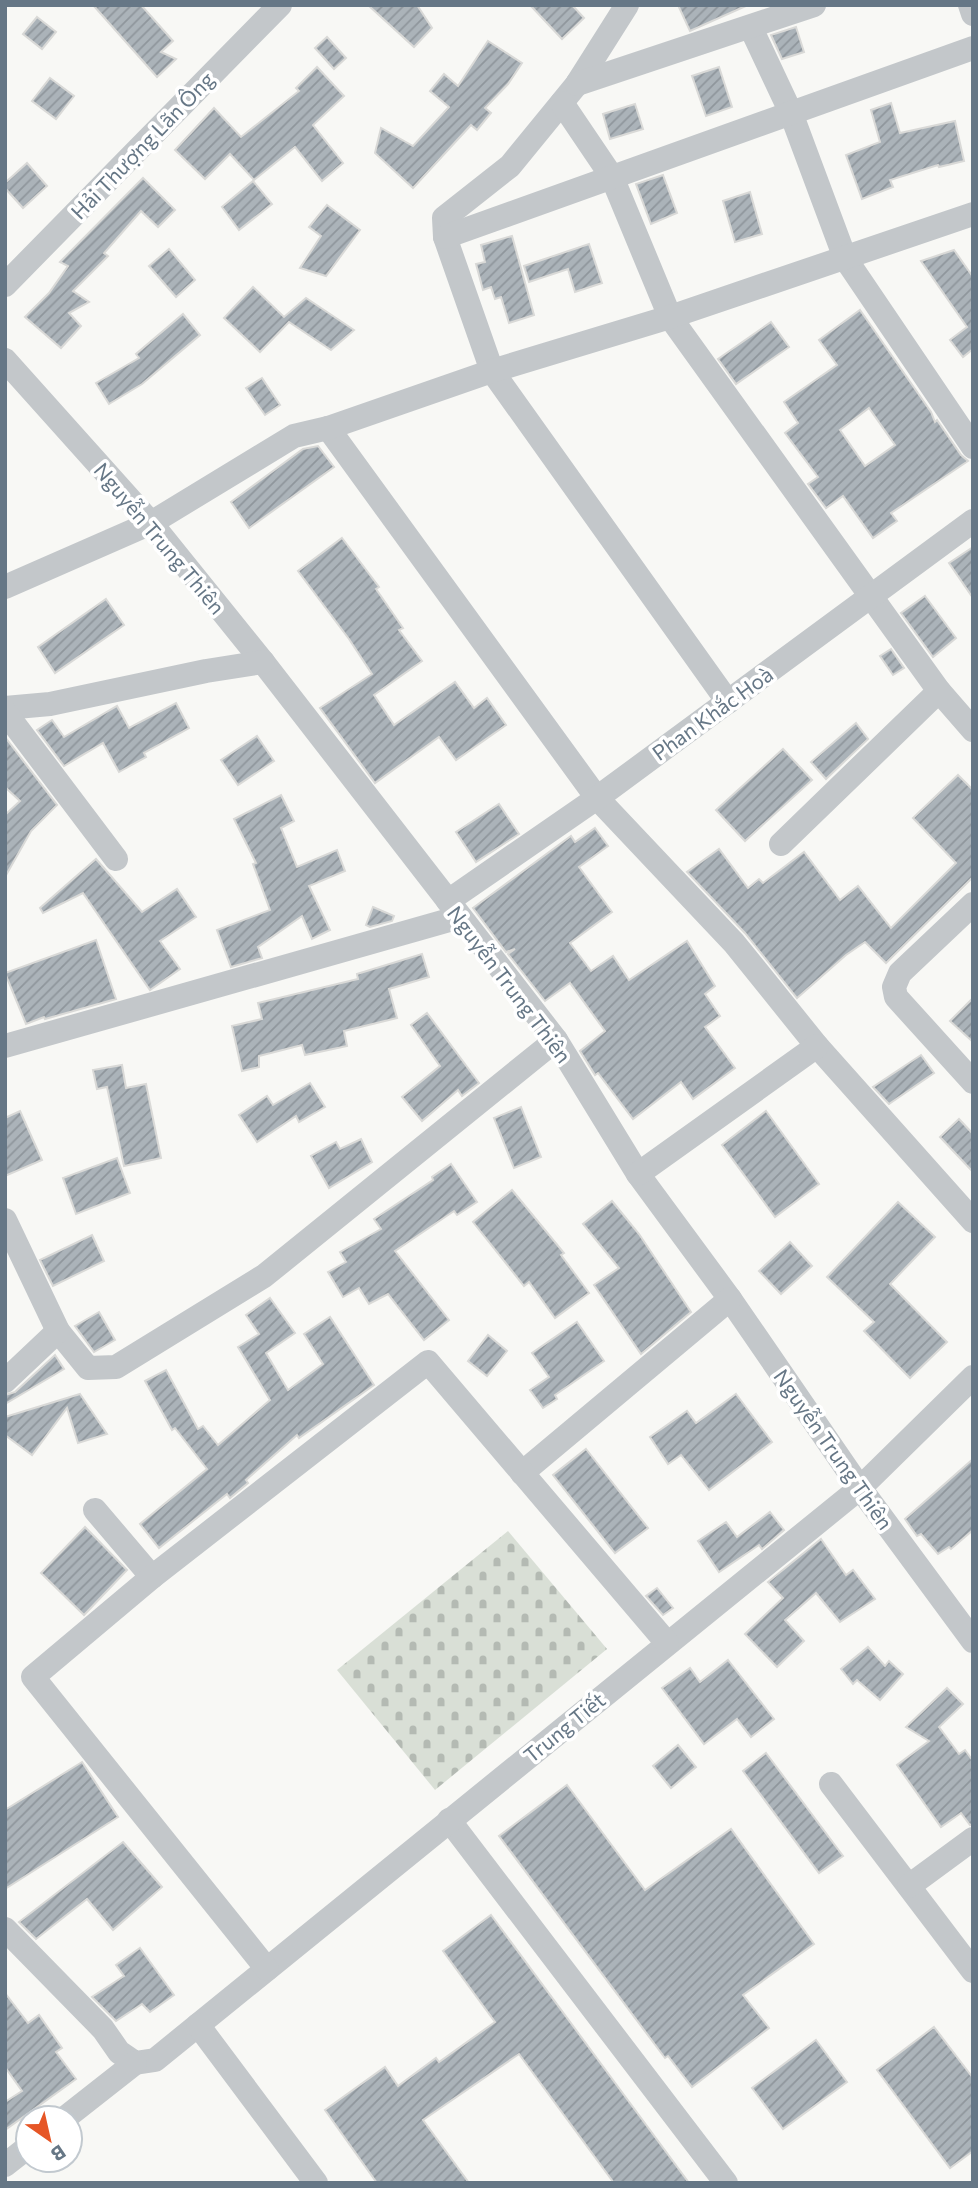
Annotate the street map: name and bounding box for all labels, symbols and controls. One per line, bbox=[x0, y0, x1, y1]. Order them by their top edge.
street label: Hải Thượng Lãn Ông bbox=[65, 66, 219, 224]
street label: Nguyễn Trung Thiên bbox=[89, 457, 231, 619]
street label: Phan Khắc Hoà bbox=[647, 661, 777, 765]
street label: Nguyễn Trung Thiên bbox=[443, 900, 578, 1067]
street label: Nguyễn Trung Thiên bbox=[769, 1364, 900, 1534]
street label: Trung Tiết bbox=[518, 1687, 610, 1767]
north arrow bbox=[14, 2104, 84, 2174]
text: B bbox=[47, 2140, 70, 2167]

